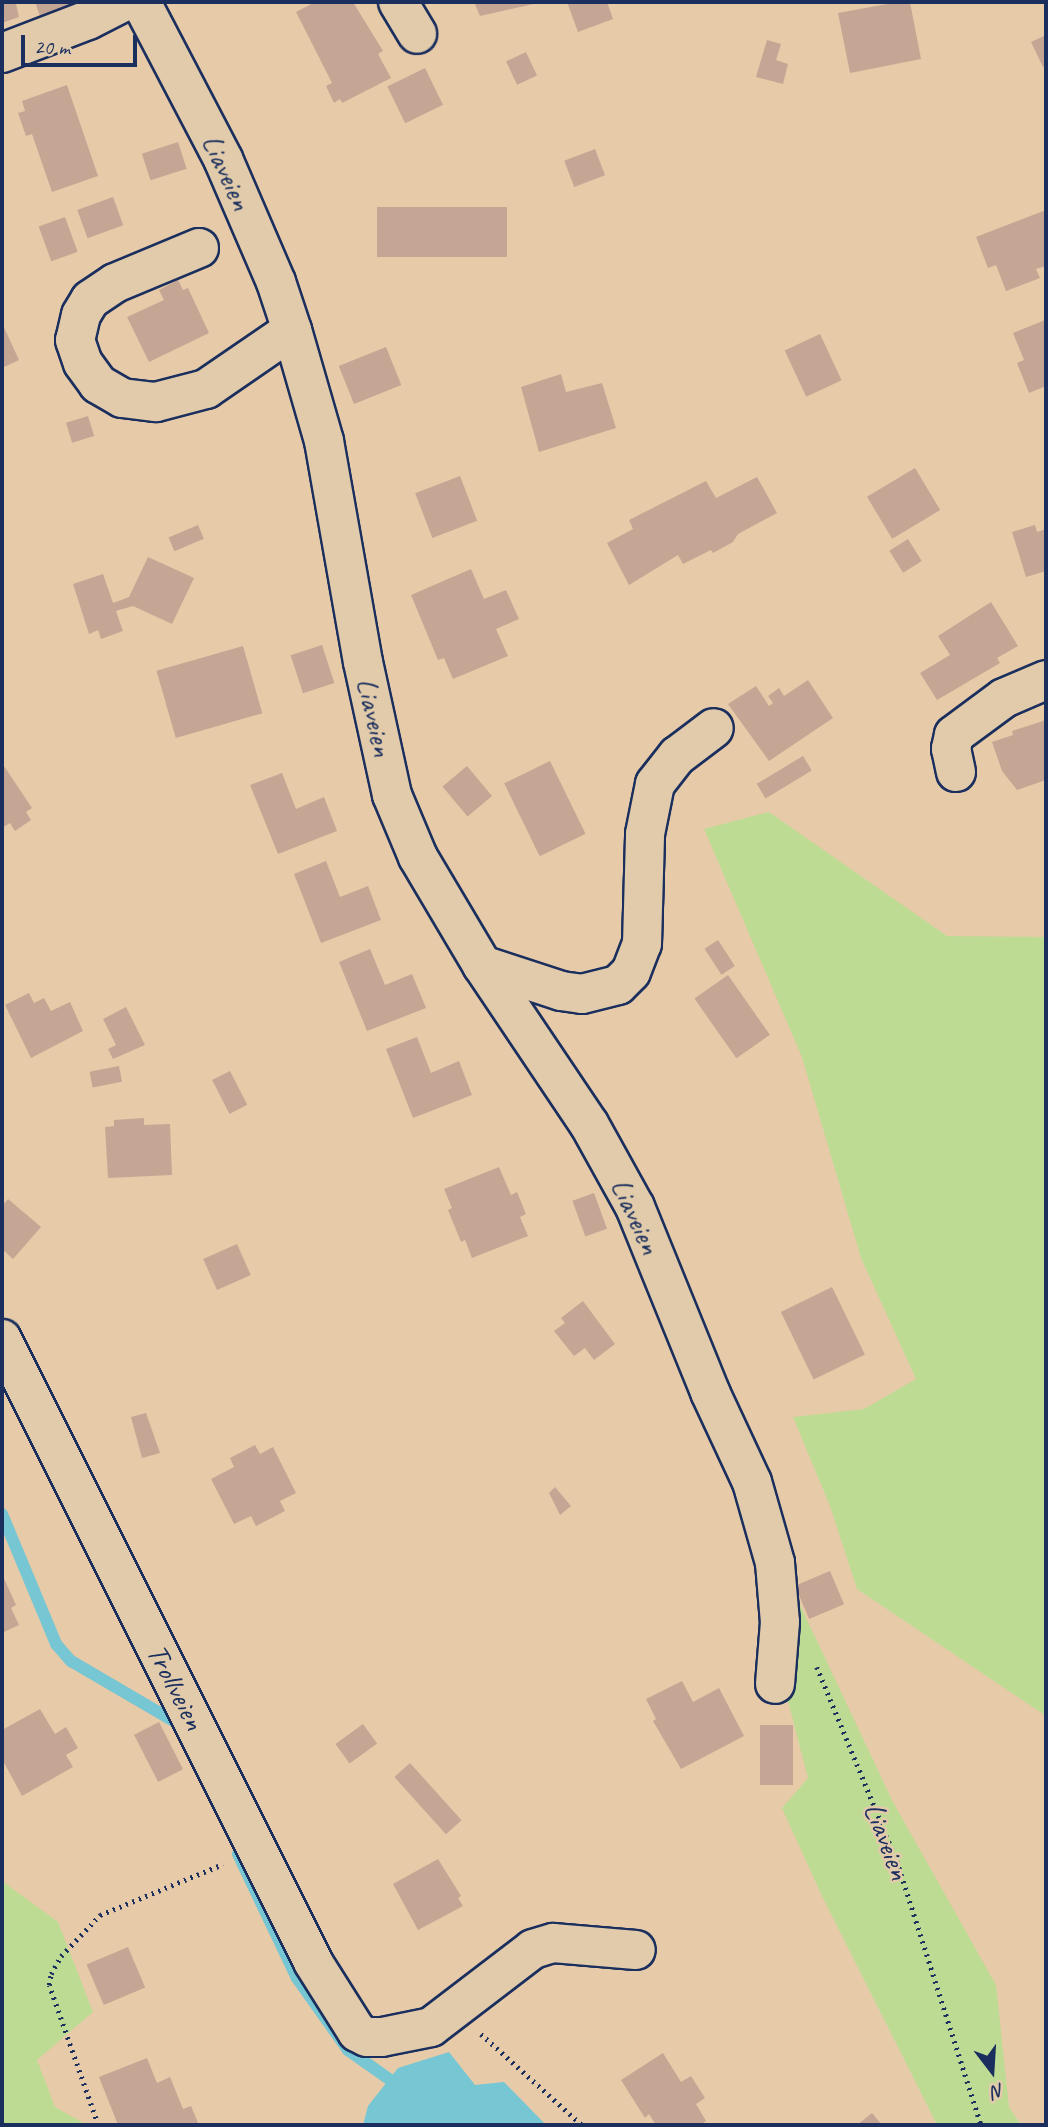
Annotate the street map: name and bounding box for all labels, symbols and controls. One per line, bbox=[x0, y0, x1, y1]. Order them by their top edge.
scale bar bbox=[24, 21, 140, 65]
text: 20 m bbox=[34, 34, 70, 60]
street label: Liaveien bbox=[194, 128, 260, 216]
street label: Liaveien bbox=[349, 674, 401, 760]
street label: Liaveien bbox=[603, 1172, 669, 1260]
street label: Trollveien bbox=[139, 1638, 213, 1736]
street label: Liaveien bbox=[856, 1798, 918, 1884]
north arrow bbox=[957, 2036, 1027, 2106]
text: N bbox=[989, 2078, 1007, 2104]

